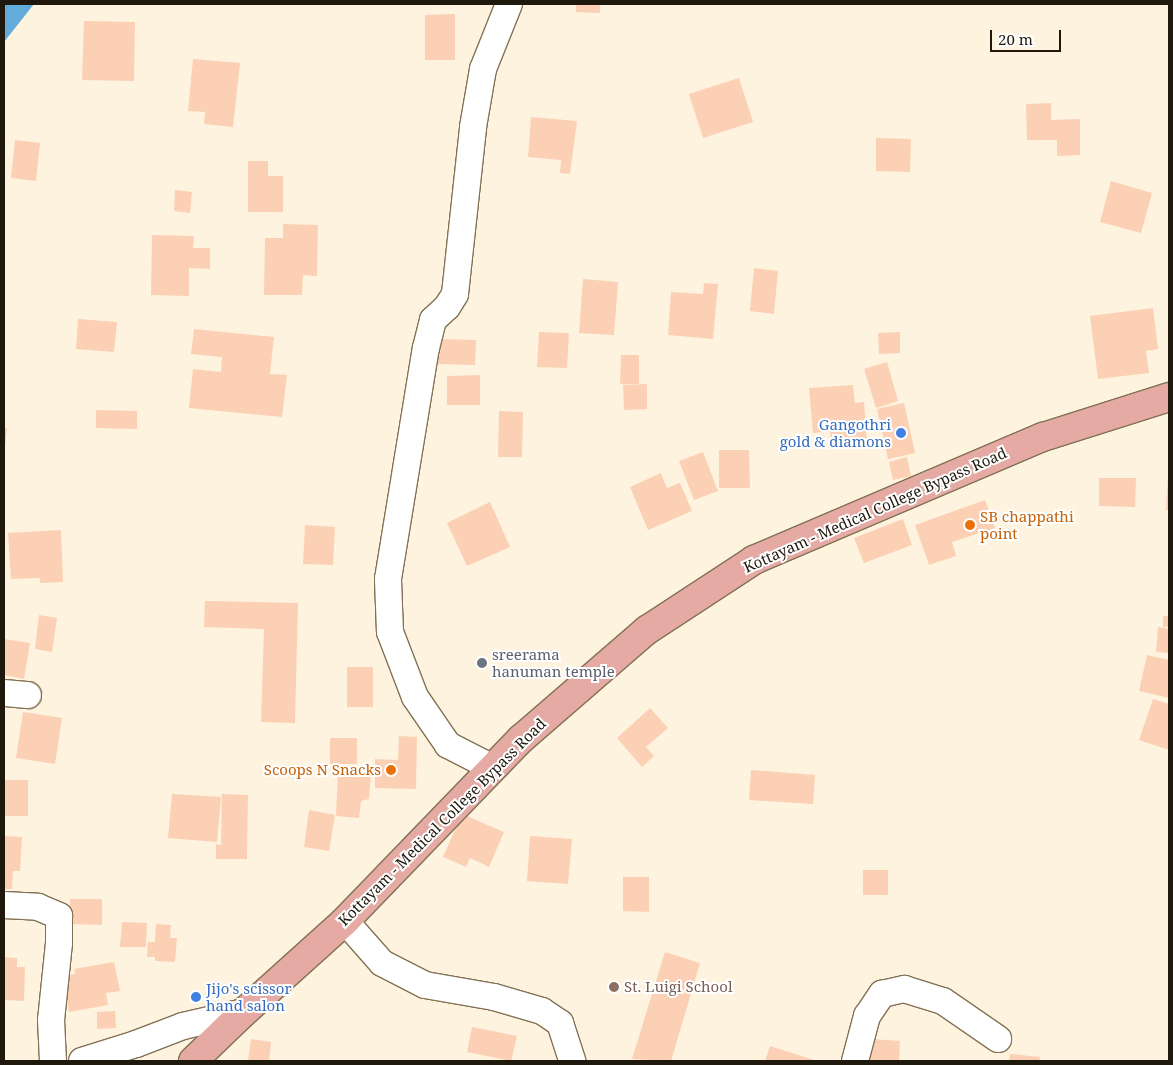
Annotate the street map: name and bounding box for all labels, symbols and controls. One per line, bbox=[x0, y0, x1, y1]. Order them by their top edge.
scale bar bbox=[993, 20, 1064, 52]
text: 20 m bbox=[998, 29, 1033, 49]
place label: Gangothri gold & diamons bbox=[780, 415, 891, 450]
marker: Gangothri gold & diamons bbox=[895, 427, 907, 439]
street label: Kottayam - Medical College Bypass Road bbox=[741, 444, 1009, 576]
place label: SB chappathi point bbox=[980, 507, 1074, 542]
marker: SB chappathi point bbox=[964, 519, 976, 531]
place label: sreerama hanuman temple bbox=[492, 645, 615, 680]
marker: sreerama hanuman temple bbox=[476, 657, 488, 669]
street label: Kottayam - Medical College Bypass Road bbox=[335, 715, 549, 929]
place label: Scoops N Snacks bbox=[264, 761, 381, 779]
marker: Scoops N Snacks bbox=[385, 764, 397, 776]
place label: St. Luigi School bbox=[624, 978, 733, 996]
place label: Jijo's scissor hand salon bbox=[206, 979, 291, 1014]
marker: St. Luigi School bbox=[608, 981, 620, 993]
marker: Jijo's scissor hand salon bbox=[190, 991, 202, 1003]

